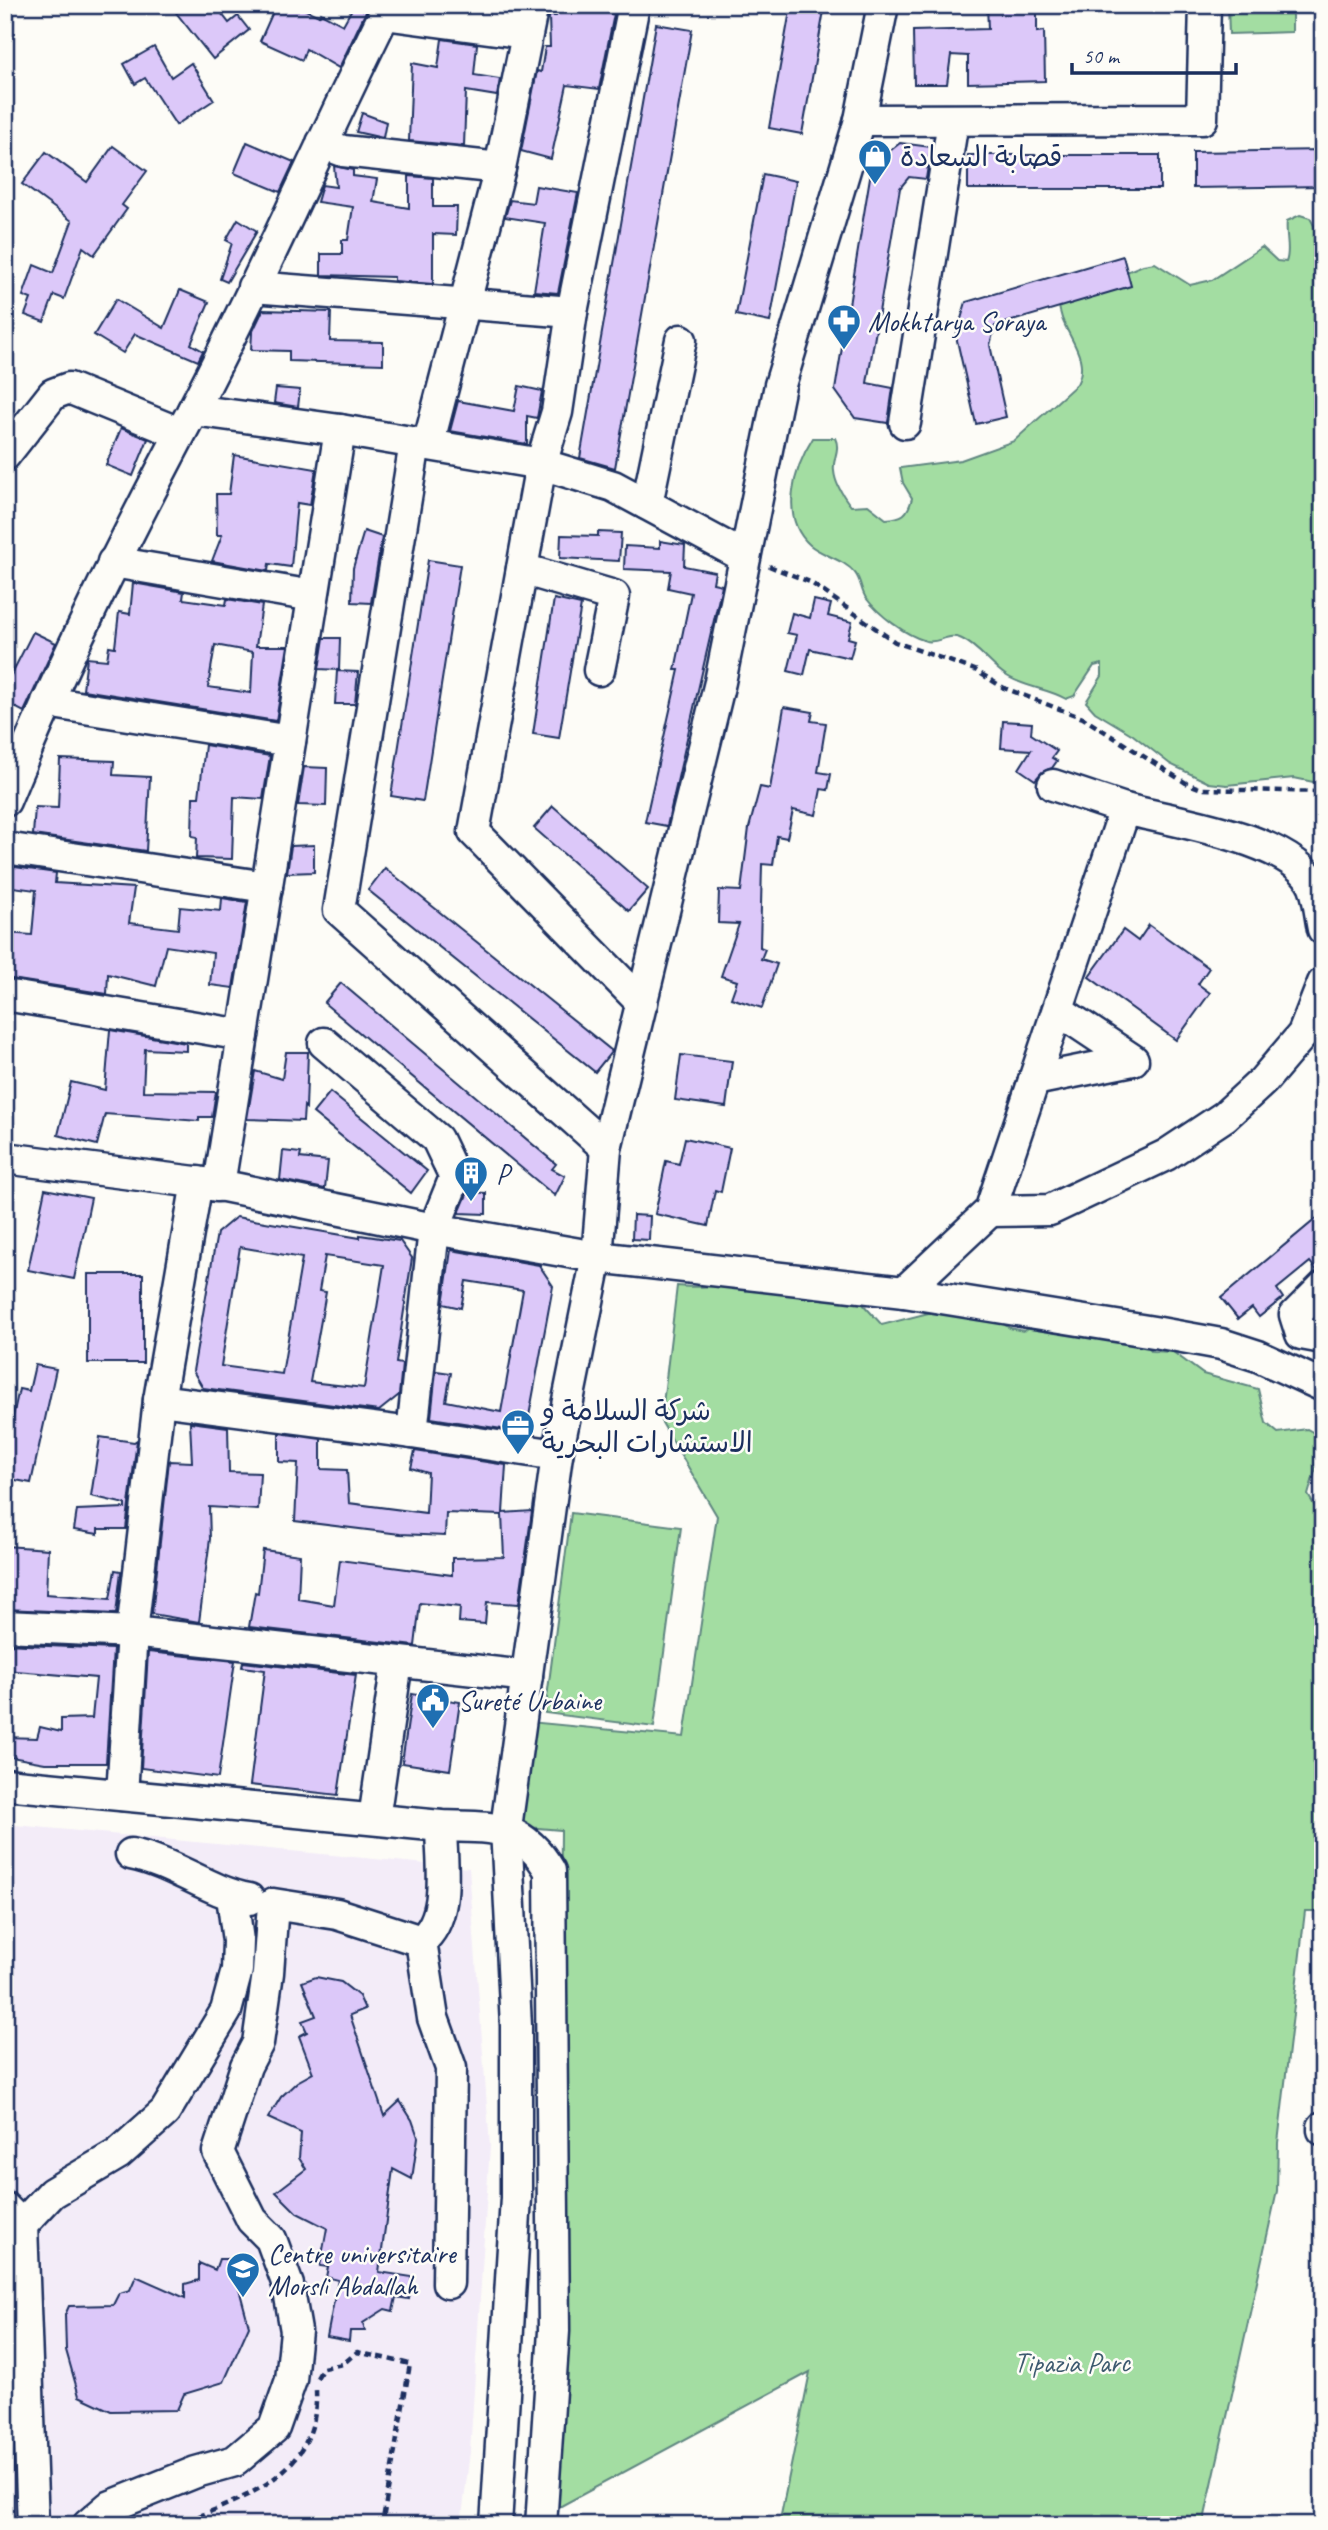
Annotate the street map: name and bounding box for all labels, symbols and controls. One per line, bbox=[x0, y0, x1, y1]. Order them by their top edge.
scale bar bbox=[1072, 32, 1237, 76]
text: 50 m bbox=[1083, 43, 1121, 69]
shop icon: قصابة السعادة bbox=[856, 137, 894, 186]
place label: قصابة السعادة bbox=[900, 139, 1062, 174]
pharmacy icon: Mokhtarya Soraya bbox=[825, 302, 863, 351]
place label: Mokhtarya Soraya bbox=[868, 304, 1047, 339]
building icon: P bbox=[452, 1154, 490, 1203]
place label: P bbox=[496, 1156, 513, 1191]
place label: شركة السلامة و الاستشارات البحرية bbox=[540, 1393, 753, 1460]
office icon: شركة السلامة و الاستشارات البحرية bbox=[499, 1407, 537, 1456]
public building icon: Sureté Urbaine bbox=[414, 1681, 452, 1730]
place label: Sureté Urbaine bbox=[458, 1683, 603, 1718]
place label: Centre universitaire Morsli Abdallah bbox=[268, 2236, 457, 2303]
school or university icon: Centre universitaire Morsli Abdallah bbox=[224, 2250, 262, 2299]
park label: Tipazia Parc bbox=[1014, 2345, 1132, 2380]

